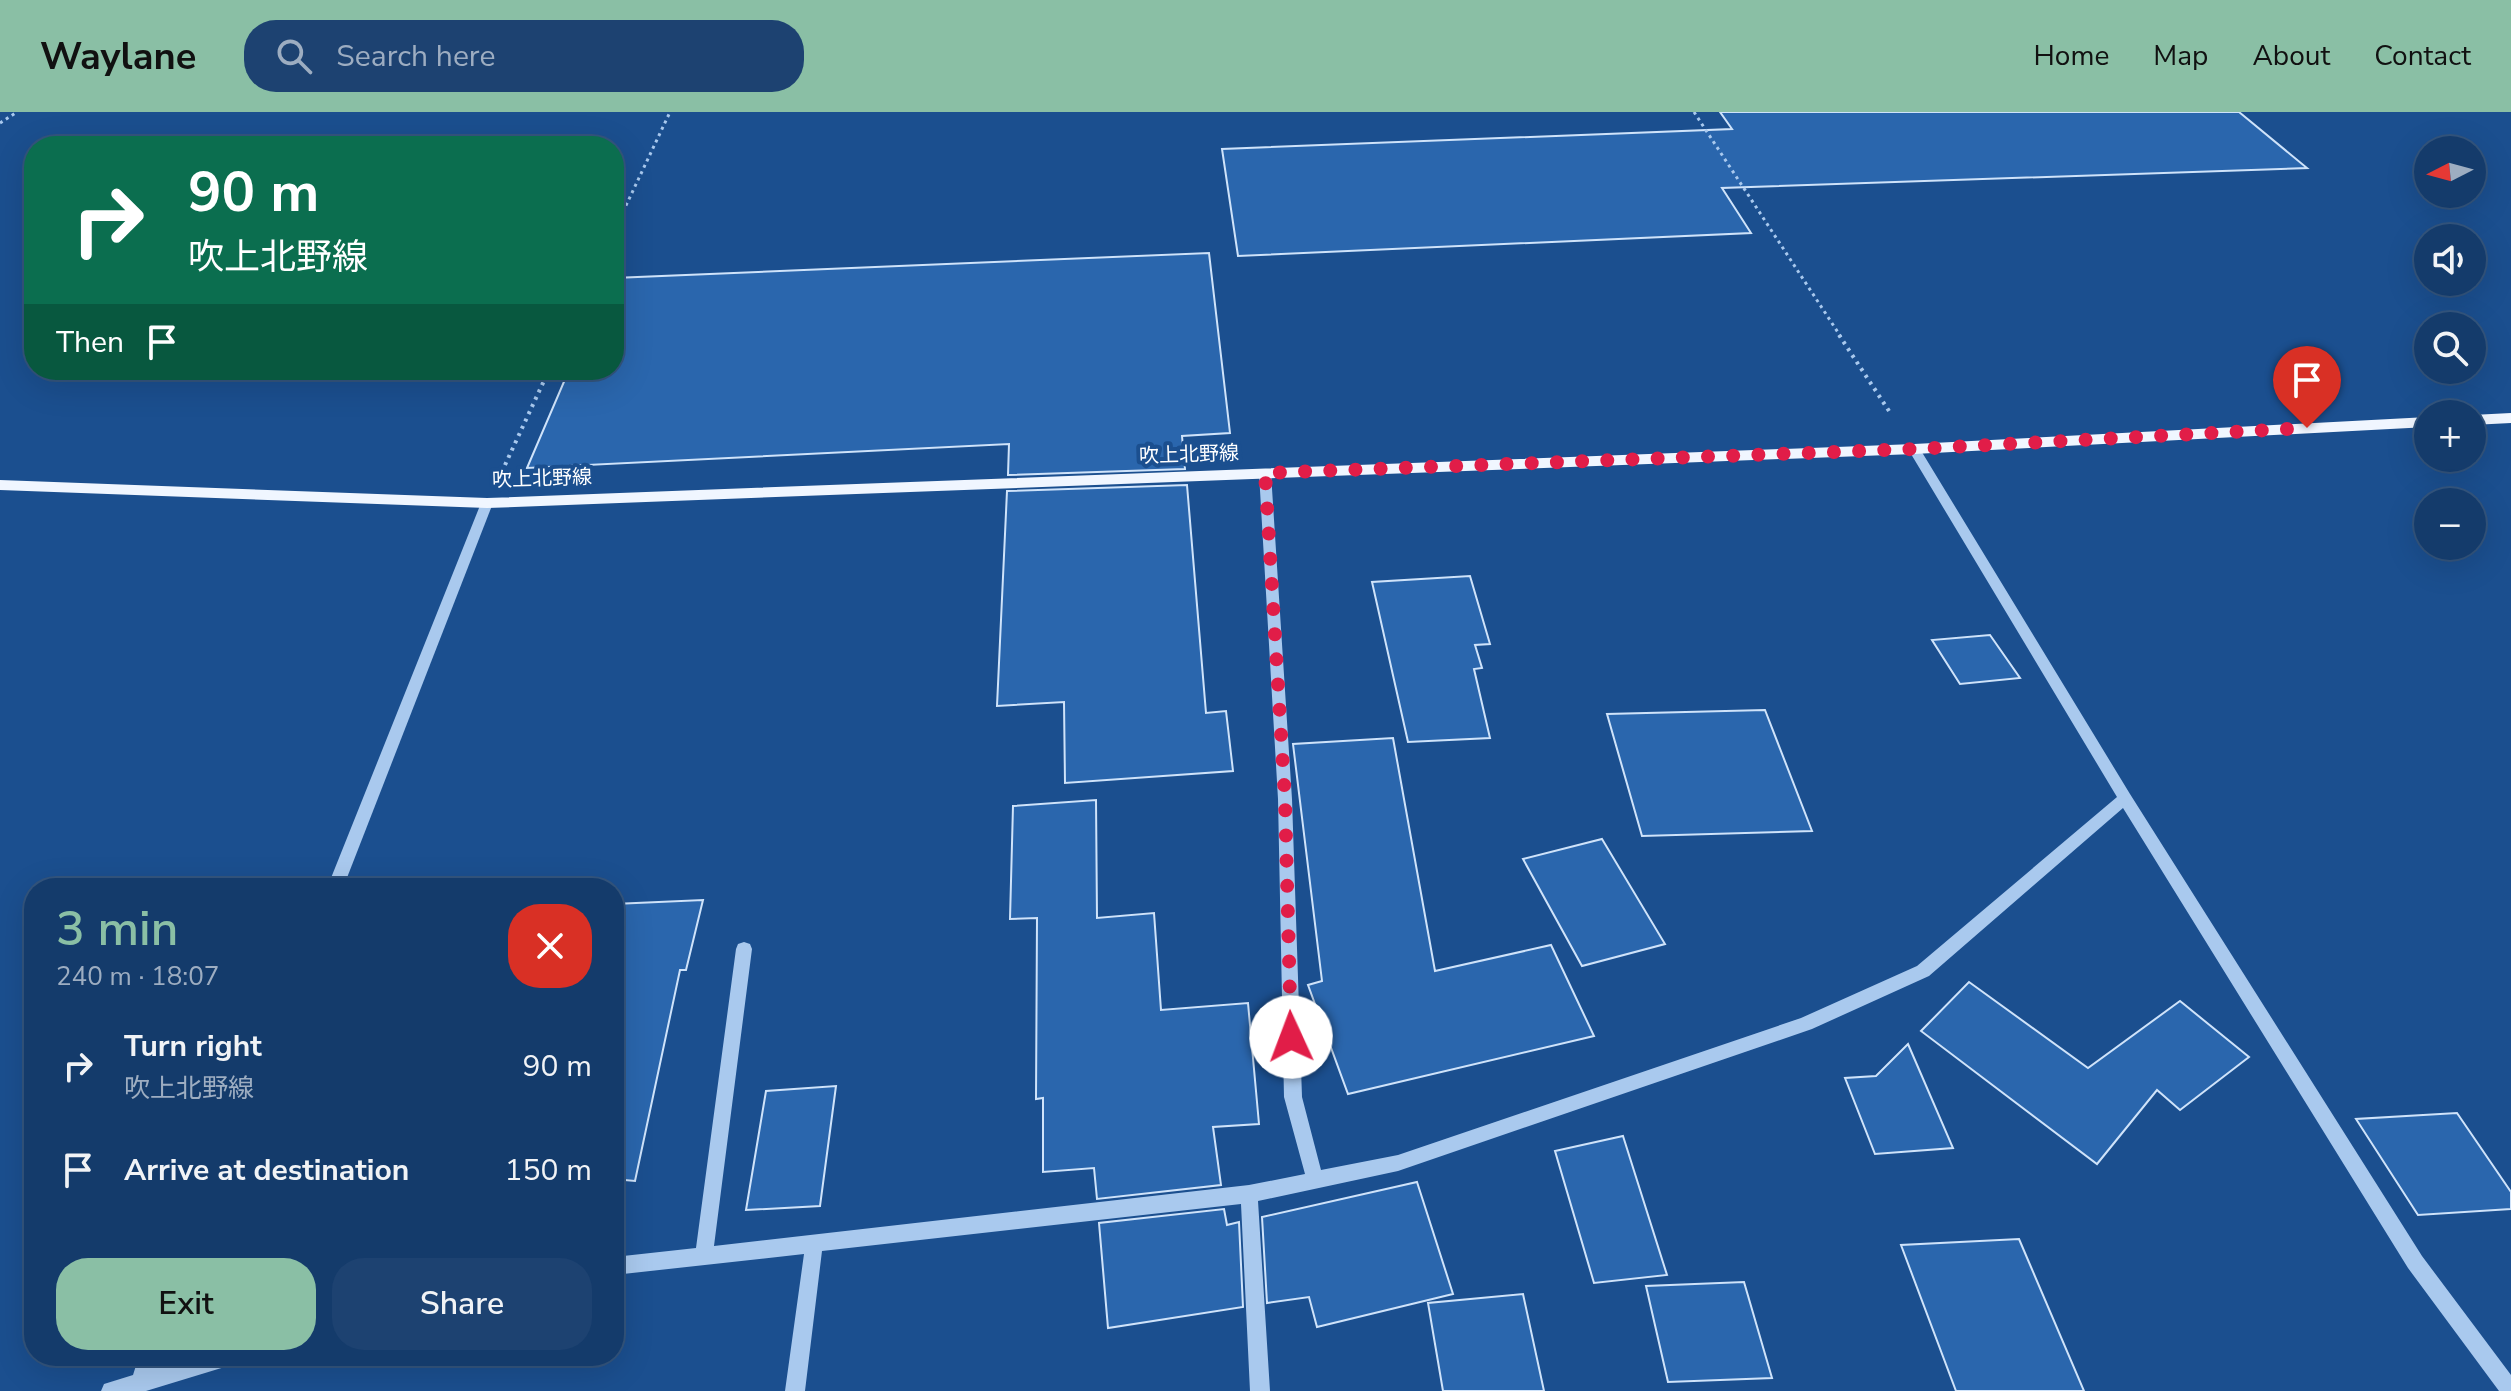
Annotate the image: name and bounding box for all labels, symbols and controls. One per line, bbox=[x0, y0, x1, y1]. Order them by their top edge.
search box bbox=[244, 20, 804, 92]
text: Waylane bbox=[40, 31, 196, 82]
icon: search bbox=[272, 34, 316, 78]
text: Search here bbox=[336, 36, 495, 77]
text: Home bbox=[2034, 37, 2109, 75]
text: Map bbox=[2153, 37, 2208, 75]
text: About bbox=[2252, 37, 2330, 75]
text: Contact bbox=[2374, 37, 2471, 75]
north arrow bbox=[2414, 136, 2486, 208]
map controls bbox=[2414, 136, 2486, 560]
text: 90 m bbox=[188, 154, 319, 231]
icon: right bbox=[56, 168, 160, 272]
button: sound bbox=[2414, 224, 2486, 296]
text: 吹上北野線 bbox=[188, 233, 368, 282]
button: search bbox=[2414, 312, 2486, 384]
icon: arrive bbox=[140, 320, 184, 364]
text: Then bbox=[56, 322, 124, 363]
pin bbox=[2273, 346, 2341, 428]
icon: arrive bbox=[2285, 358, 2329, 402]
button: + bbox=[2414, 400, 2486, 472]
street label: 吹上北野線 bbox=[1139, 439, 1239, 470]
street label: 吹上北野線 bbox=[492, 463, 592, 494]
button: − bbox=[2414, 488, 2486, 560]
text: 3 min bbox=[56, 896, 178, 962]
button: close bbox=[508, 904, 592, 988]
text: 240 m · 18:07 bbox=[56, 959, 219, 994]
position arrow bbox=[1249, 995, 1333, 1079]
text: Turn right bbox=[124, 1026, 262, 1067]
icon: right bbox=[56, 1044, 100, 1088]
text: 90 m bbox=[523, 1046, 592, 1087]
text: 吹上北野線 bbox=[124, 1071, 254, 1106]
icon: arrive bbox=[56, 1148, 100, 1192]
text: Arrive at destination bbox=[124, 1150, 409, 1191]
text: 150 m bbox=[505, 1150, 592, 1191]
button: Exit bbox=[56, 1258, 316, 1350]
button: Share bbox=[332, 1258, 592, 1350]

